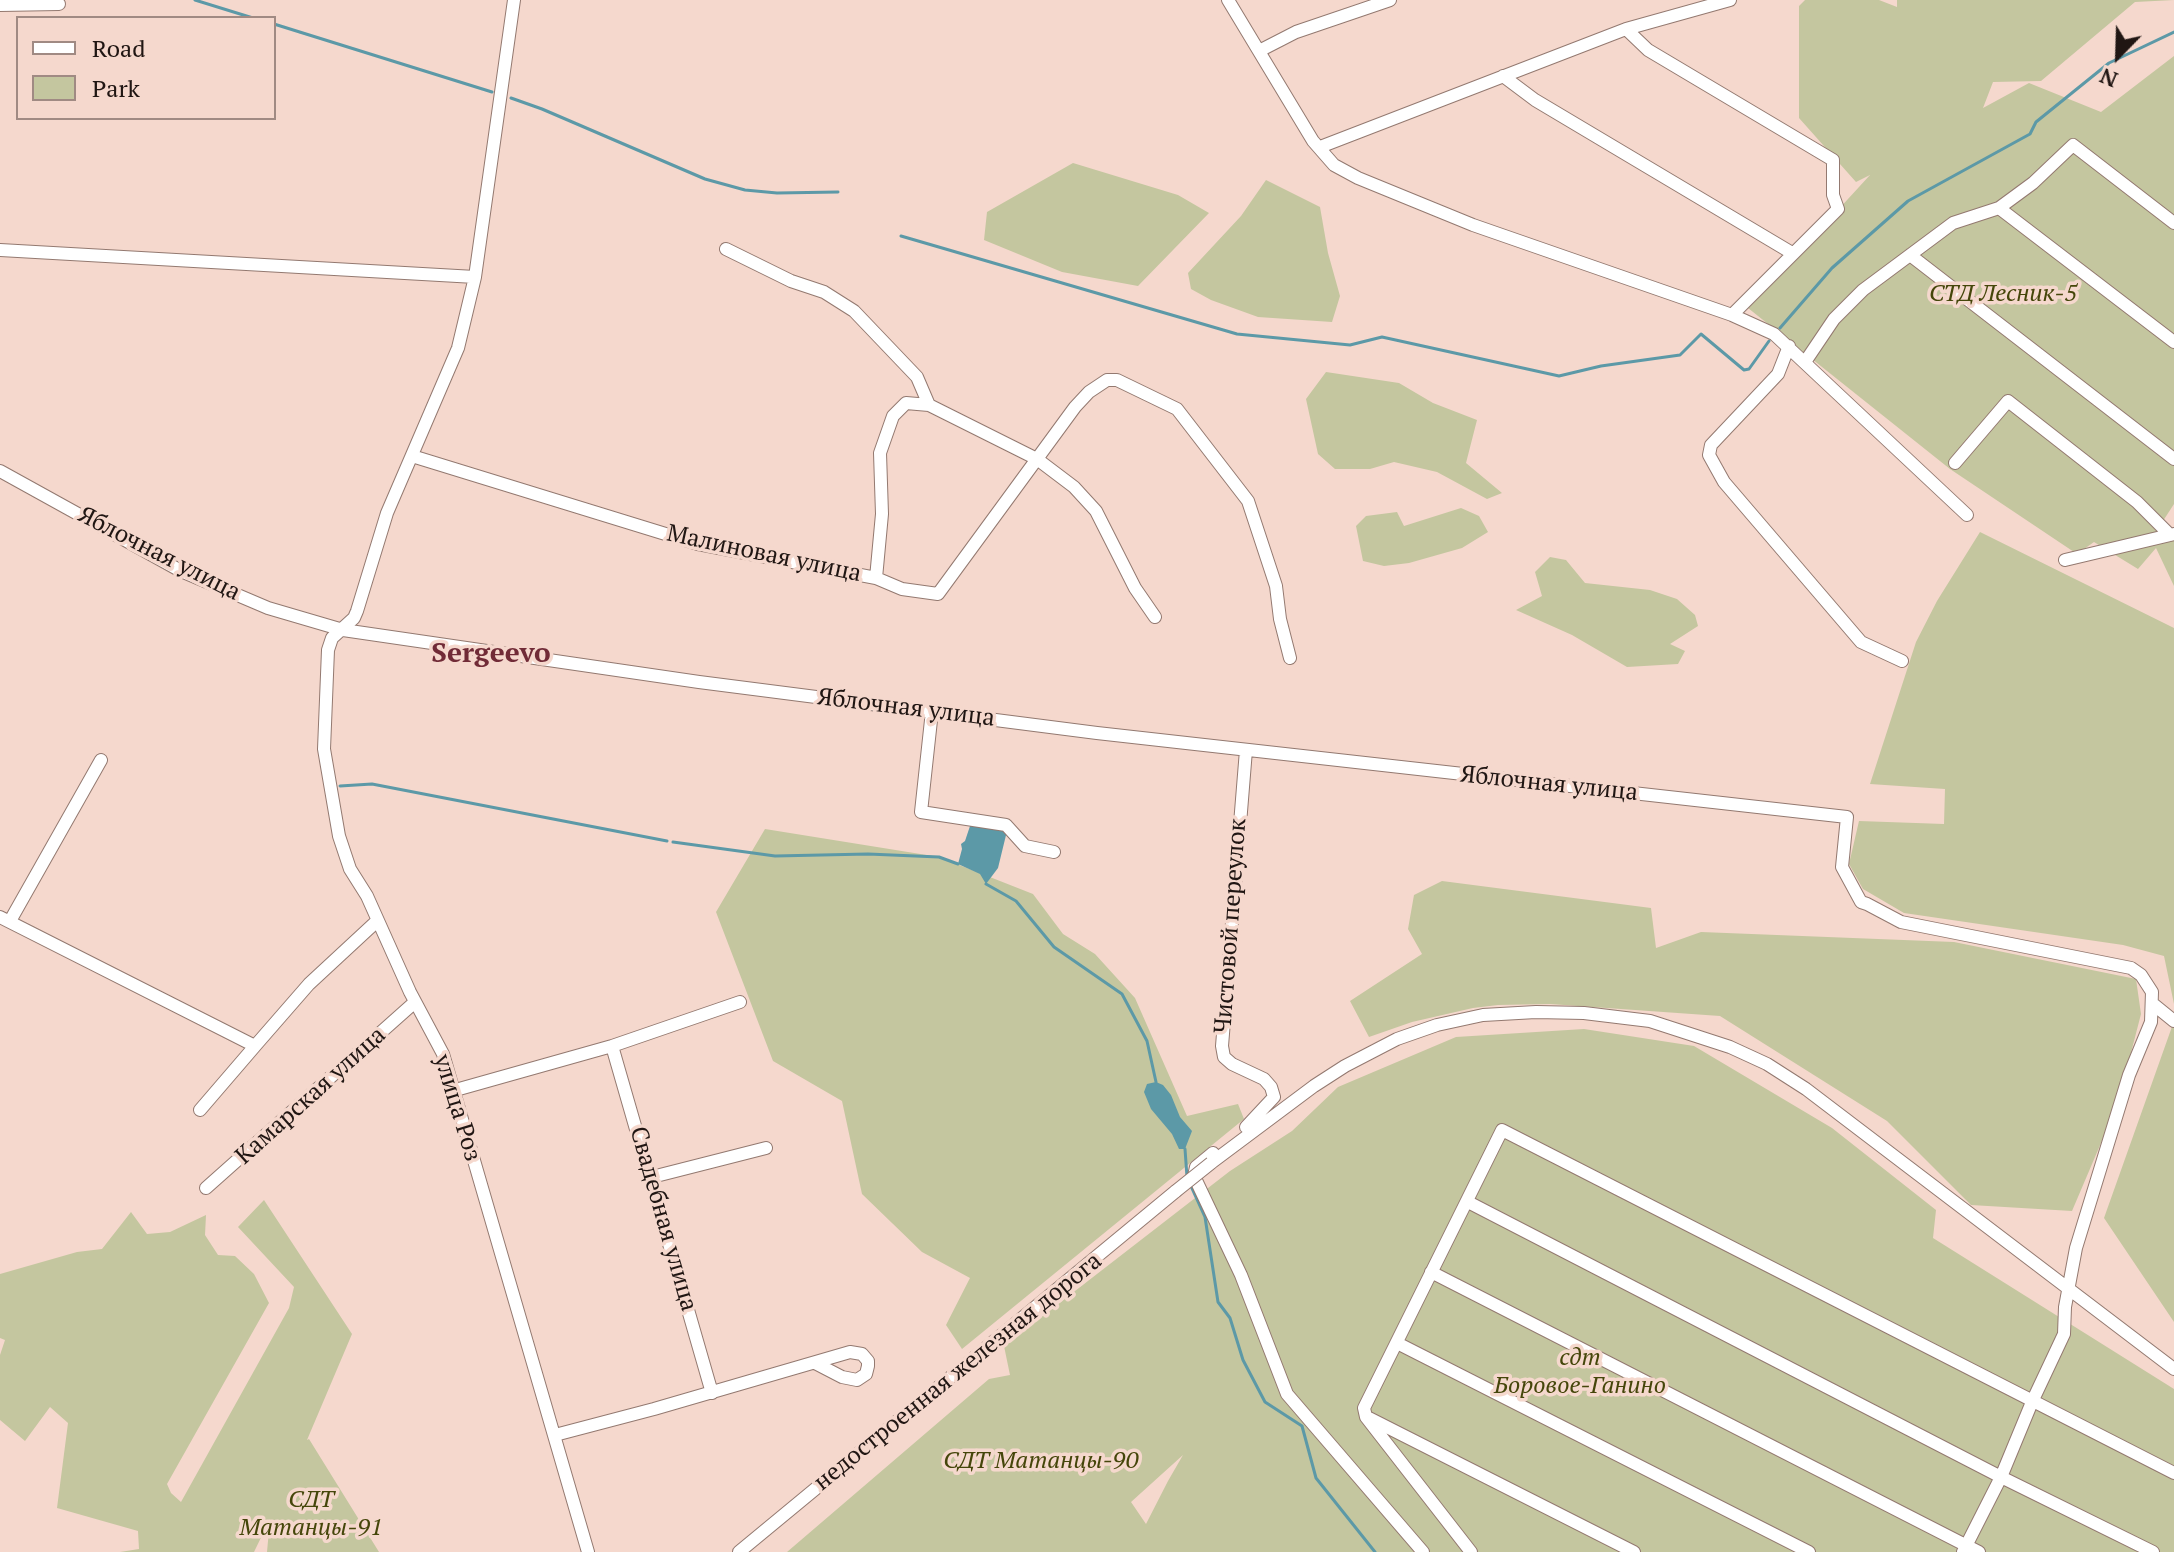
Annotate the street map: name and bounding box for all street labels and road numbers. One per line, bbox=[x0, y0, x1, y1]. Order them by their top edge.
street label: Яблочная улица bbox=[73, 501, 245, 607]
street label: Малиновая улица bbox=[664, 519, 864, 589]
street label: Яблочная улица bbox=[816, 683, 996, 733]
street label: Яблочная улица bbox=[1459, 760, 1639, 808]
street label: Чистовой переулок bbox=[1209, 818, 1253, 1034]
street label: Камарская улица bbox=[230, 1021, 392, 1171]
street label: улица Роз bbox=[427, 1051, 487, 1165]
street label: Свадебная улица bbox=[623, 1123, 703, 1315]
street label: недостроенная железная дорога bbox=[808, 1247, 1108, 1497]

